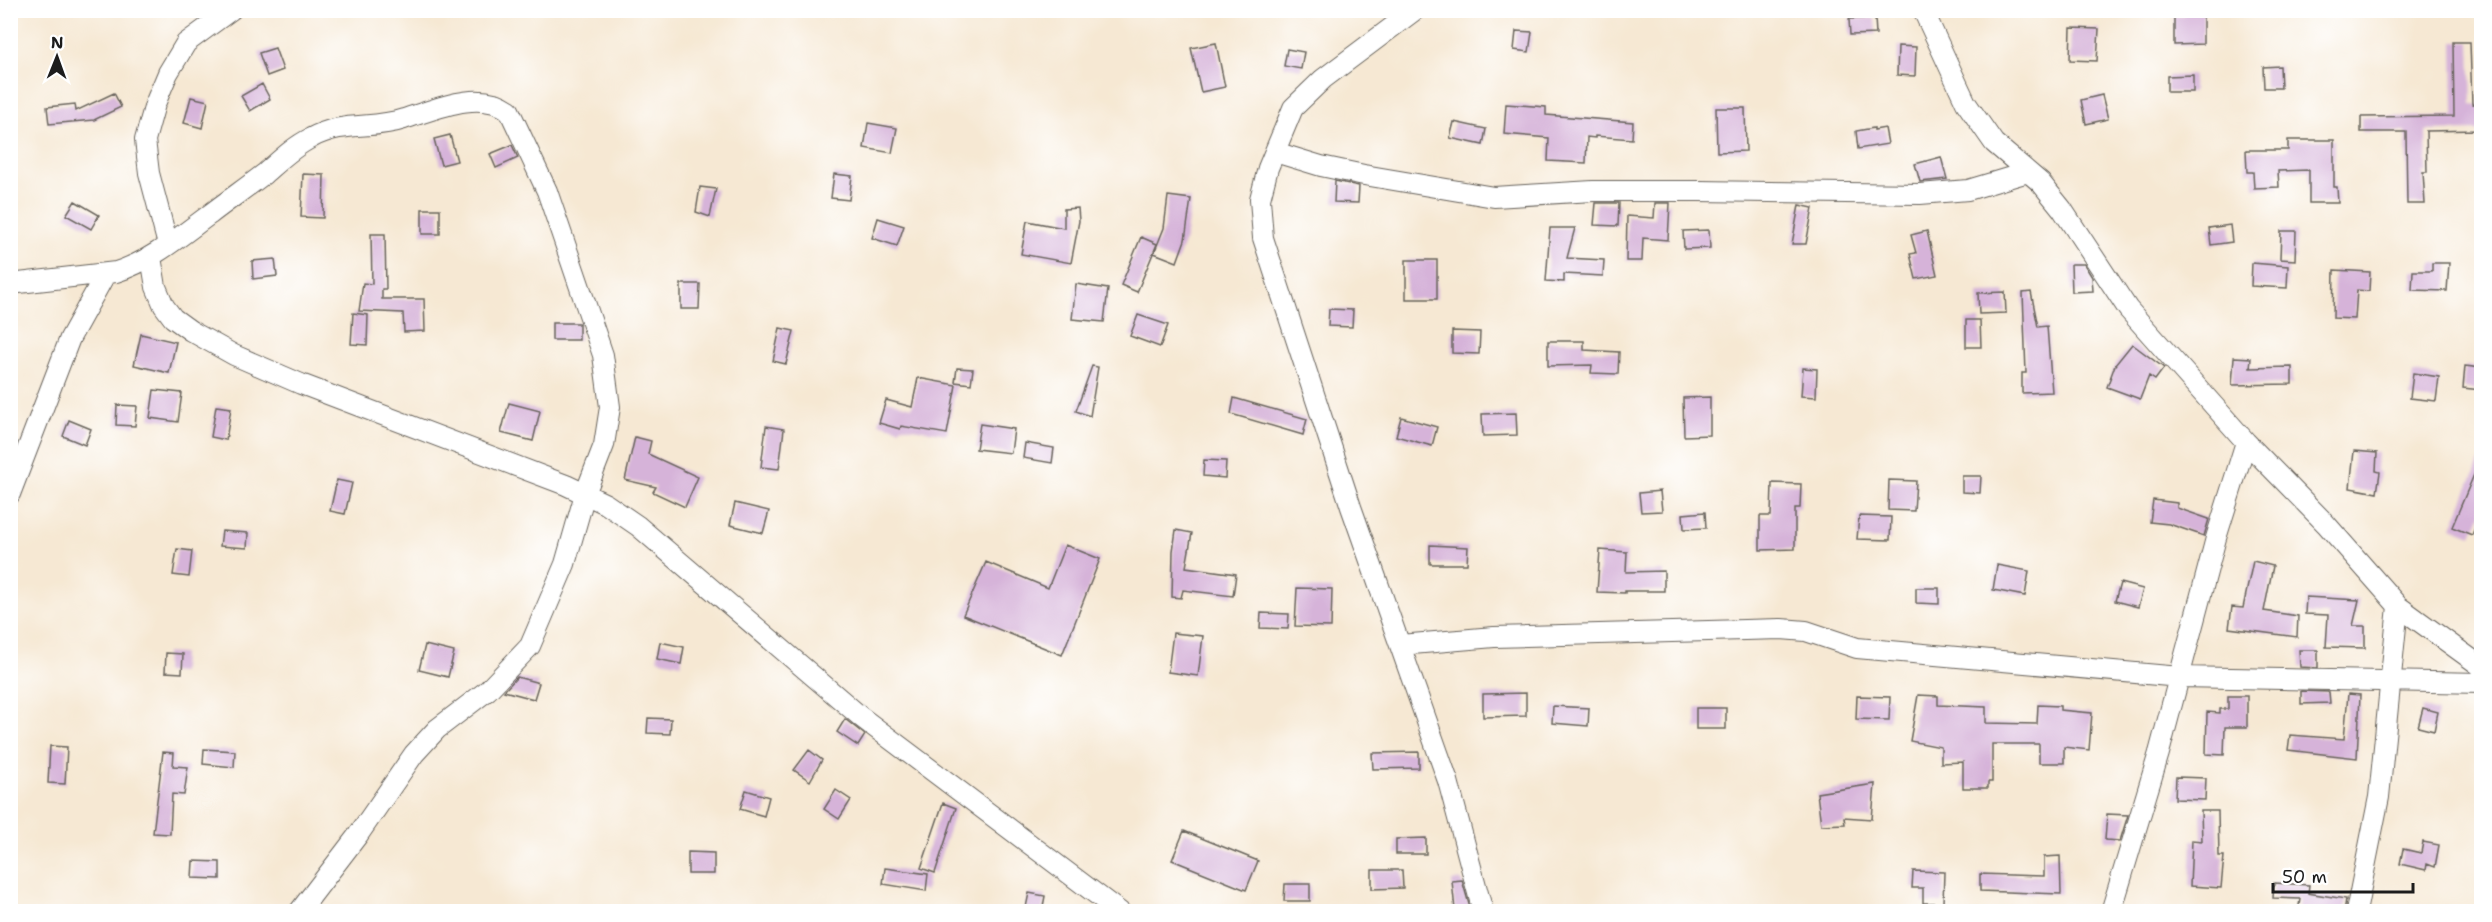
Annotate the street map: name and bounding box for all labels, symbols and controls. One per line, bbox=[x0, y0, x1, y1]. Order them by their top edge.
north arrow bbox=[27, 27, 87, 87]
text: N bbox=[51, 32, 64, 53]
scale bar bbox=[2273, 856, 2412, 894]
text: 50 m bbox=[2282, 865, 2327, 889]

